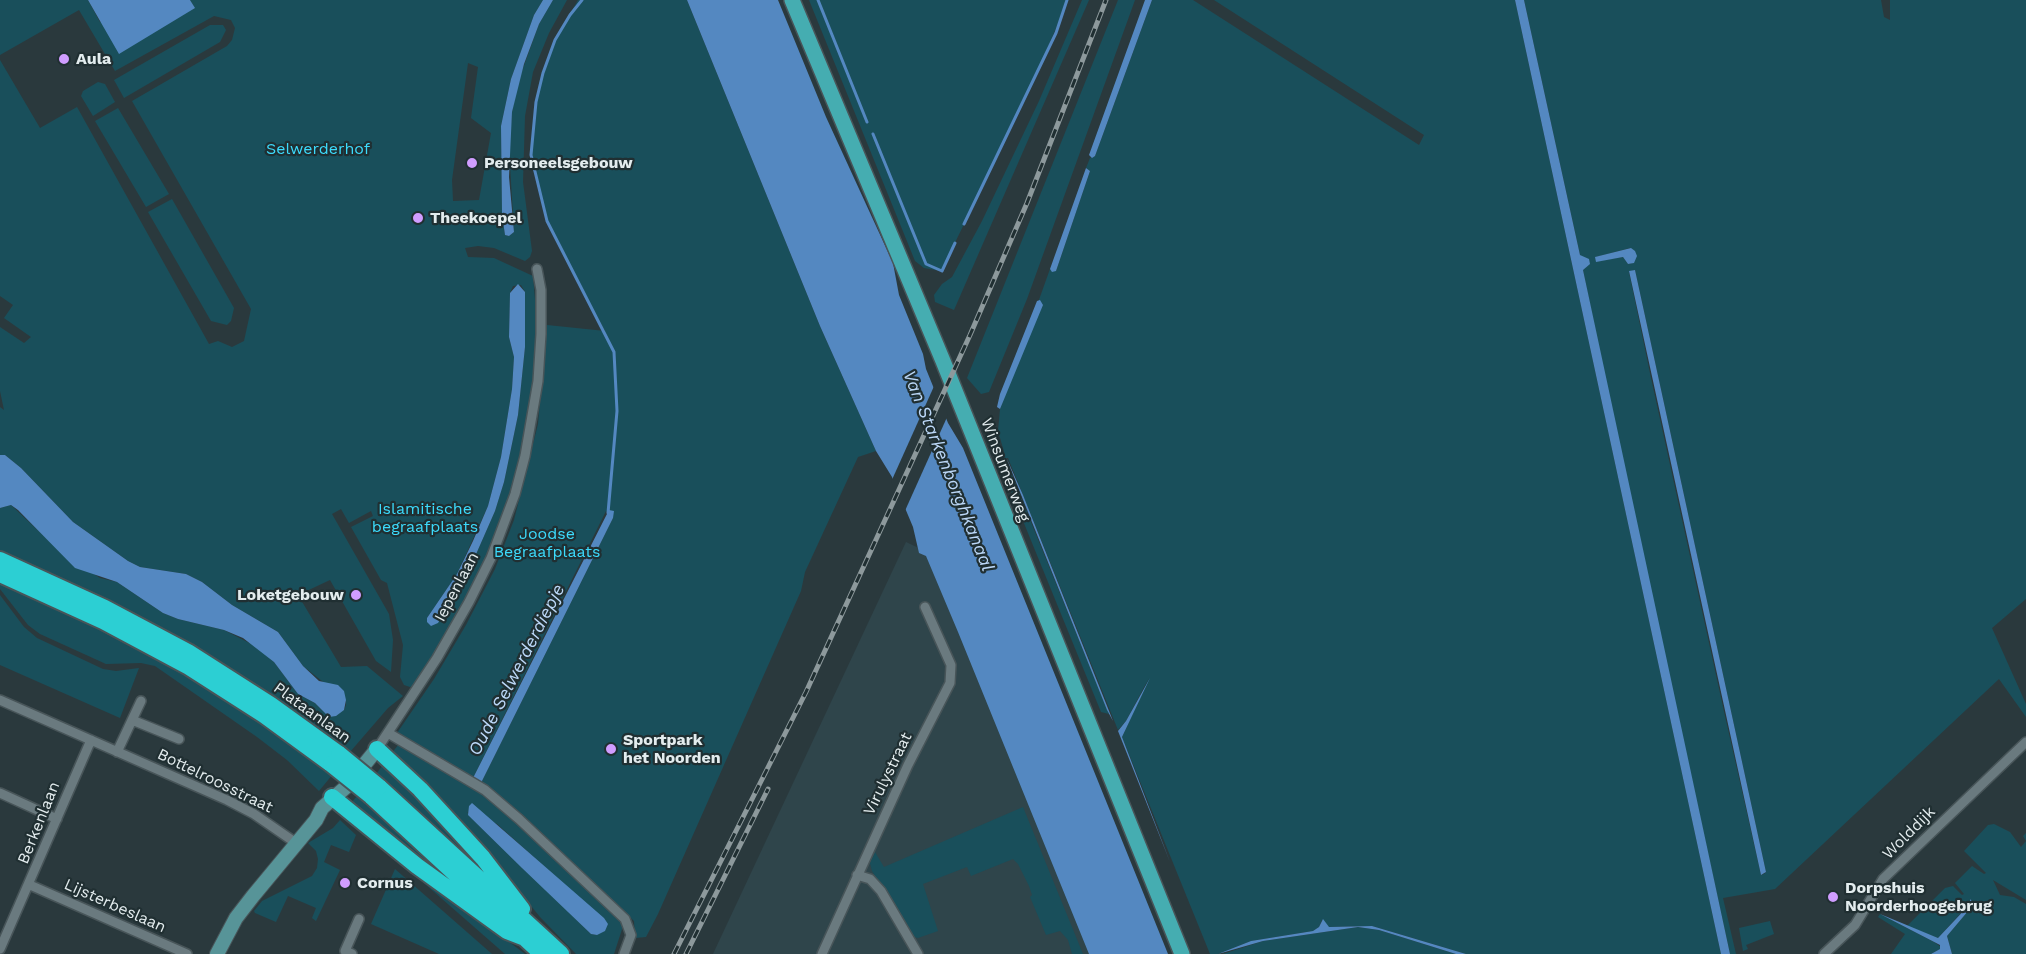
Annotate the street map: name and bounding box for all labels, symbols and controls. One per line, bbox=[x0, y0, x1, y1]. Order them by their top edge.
place label: Aula bbox=[76, 49, 111, 69]
marker: Aula bbox=[57, 52, 71, 66]
park label: Selwerderhof bbox=[266, 139, 370, 159]
place label: Personeelsgebouw bbox=[484, 153, 633, 173]
marker: Personeelsgebouw bbox=[465, 156, 479, 170]
place label: Theekoepel bbox=[430, 208, 522, 228]
marker: Theekoepel bbox=[411, 211, 425, 225]
water label: Van Starkenborghkanaal bbox=[898, 367, 998, 575]
street label: Winsumerweg bbox=[976, 415, 1034, 525]
park label: Islamitische begraafplaats bbox=[372, 499, 478, 537]
park label: Joodse Begraafplaats bbox=[494, 524, 600, 562]
street label: Iepenlaan bbox=[431, 549, 483, 625]
water label: Oude Selwerderdiepje bbox=[464, 580, 570, 760]
place label: Loketgebouw bbox=[237, 585, 344, 605]
marker: Loketgebouw bbox=[349, 588, 363, 602]
street label: Plataanlaan bbox=[270, 678, 354, 748]
place label: Sportpark het Noorden bbox=[623, 730, 721, 768]
street label: Virulystraat bbox=[860, 730, 916, 818]
marker: Sportpark het Noorden bbox=[604, 742, 618, 756]
street label: Bottelroosstraat bbox=[154, 745, 276, 817]
street label: Berkenlaan bbox=[14, 779, 64, 867]
street label: Wolddijk bbox=[1879, 803, 1939, 863]
place label: Cornus bbox=[357, 873, 413, 893]
street label: Lijsterbeslaan bbox=[61, 875, 169, 937]
marker: Cornus bbox=[338, 876, 352, 890]
place label: Dorpshuis Noorderhoogebrug bbox=[1845, 878, 1992, 916]
marker: Dorpshuis Noorderhoogebrug bbox=[1826, 890, 1840, 904]

